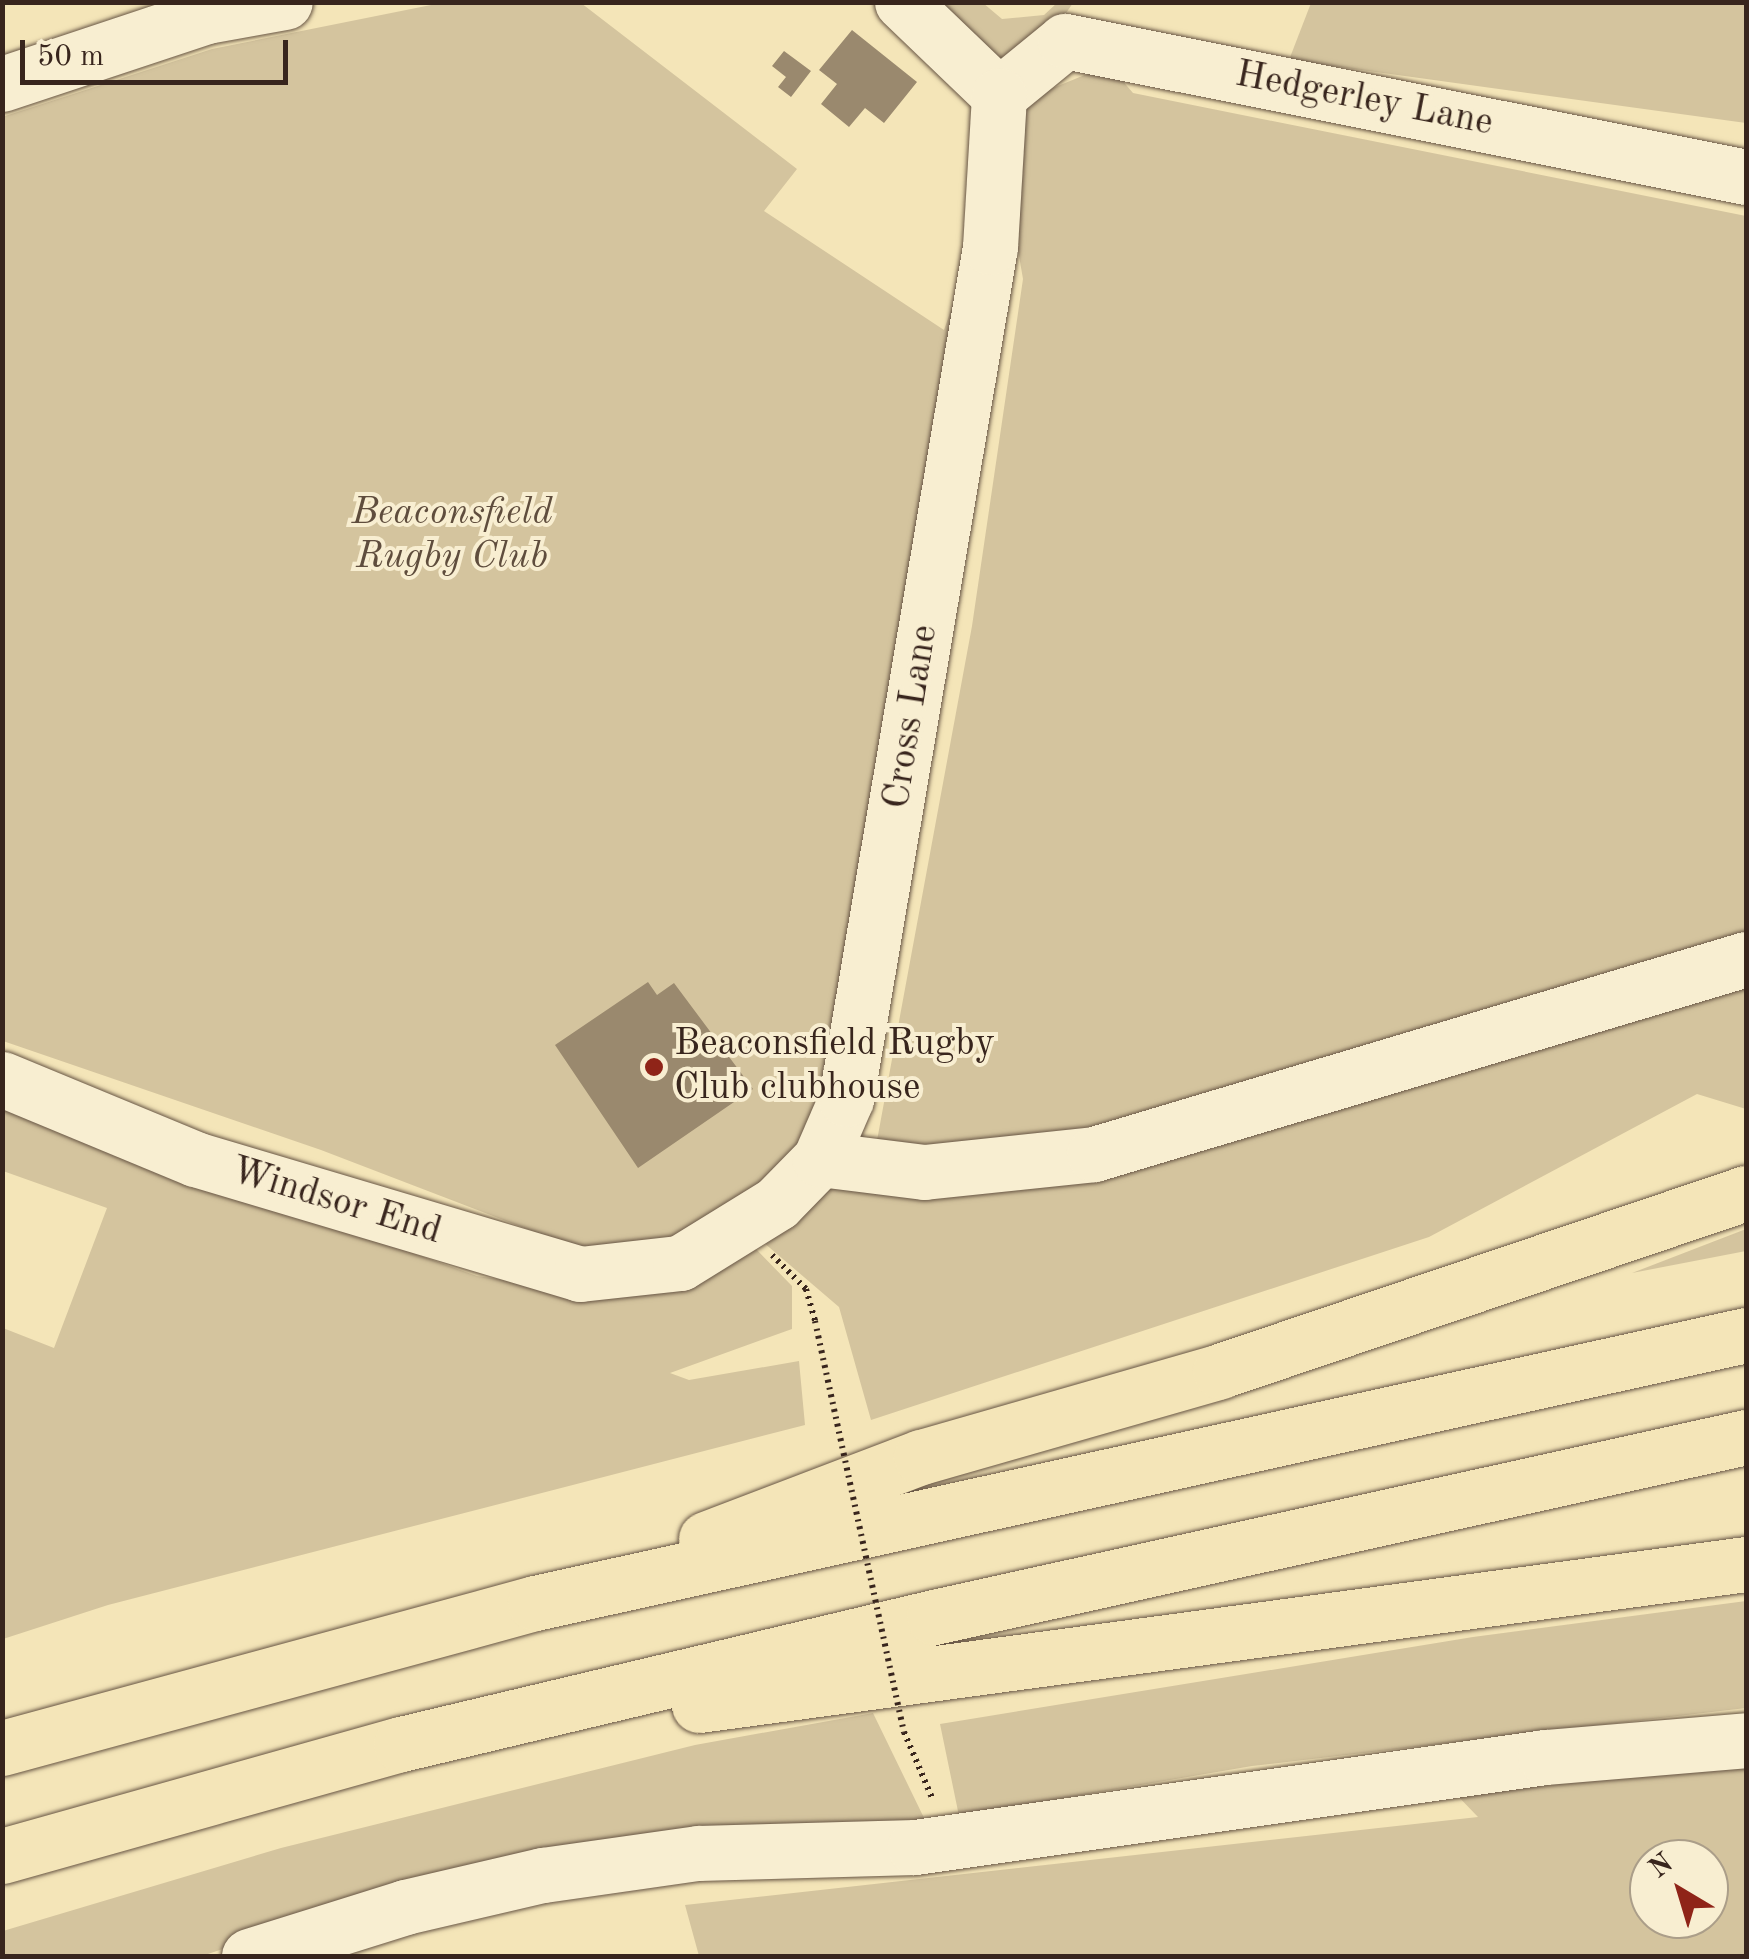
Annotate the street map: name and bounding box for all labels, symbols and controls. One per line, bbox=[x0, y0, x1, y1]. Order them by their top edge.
scale bar bbox=[25, 20, 292, 82]
text: 50 m bbox=[37, 42, 104, 72]
street label: Hedgerley Lane bbox=[1231, 53, 1497, 147]
park label: Beaconsfield Rugby Club bbox=[351, 491, 553, 580]
street label: Cross Lane bbox=[875, 622, 949, 812]
place label: Beaconsfield Rugby Club clubhouse bbox=[674, 1022, 995, 1112]
marker: Beaconsfield Rugby Club clubhouse bbox=[643, 1056, 665, 1078]
street label: Windsor End bbox=[225, 1148, 447, 1256]
north arrow bbox=[1629, 1839, 1729, 1939]
text: N bbox=[1645, 1849, 1679, 1885]

